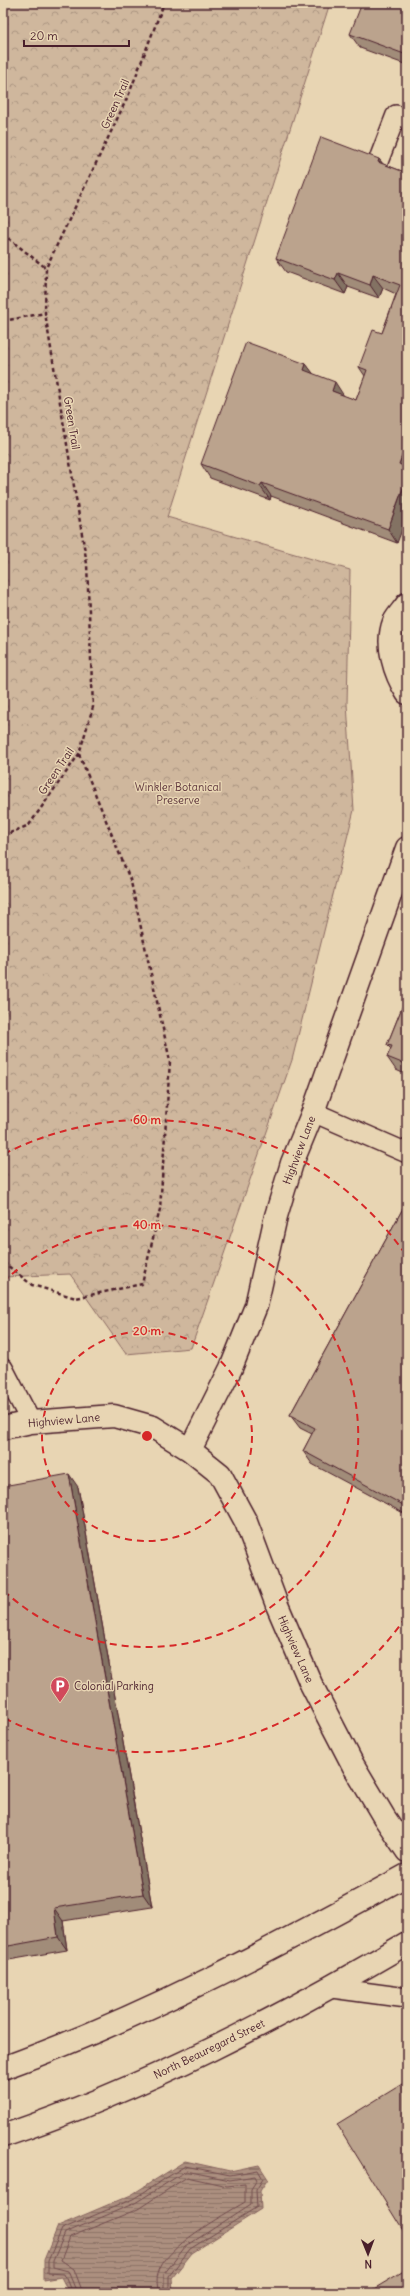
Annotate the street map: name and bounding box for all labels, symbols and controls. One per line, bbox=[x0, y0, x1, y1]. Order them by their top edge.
scale bar bbox=[24, 22, 129, 48]
text: 20 m bbox=[30, 28, 58, 43]
street label: Green Trail bbox=[98, 77, 132, 131]
street label: Green Trail bbox=[61, 395, 83, 451]
street label: Green Trail bbox=[35, 745, 77, 797]
park label: Winkler Botanical Preserve bbox=[135, 780, 221, 807]
text: 60 m bbox=[133, 1112, 162, 1127]
street label: Highview Lane bbox=[280, 1114, 319, 1186]
text: 40 m bbox=[133, 1217, 162, 1232]
text: 20 m bbox=[133, 1323, 161, 1338]
street label: Highview Lane bbox=[27, 1410, 101, 1430]
centre of rings bbox=[140, 1429, 154, 1443]
street label: Highview Lane bbox=[275, 1613, 317, 1685]
parking icon: Colonial Parking bbox=[49, 1675, 71, 1703]
place label: Colonial Parking bbox=[74, 1679, 154, 1693]
street label: North Beauregard Street bbox=[151, 2016, 267, 2082]
north arrow bbox=[348, 2234, 388, 2274]
text: N bbox=[364, 2257, 372, 2271]

